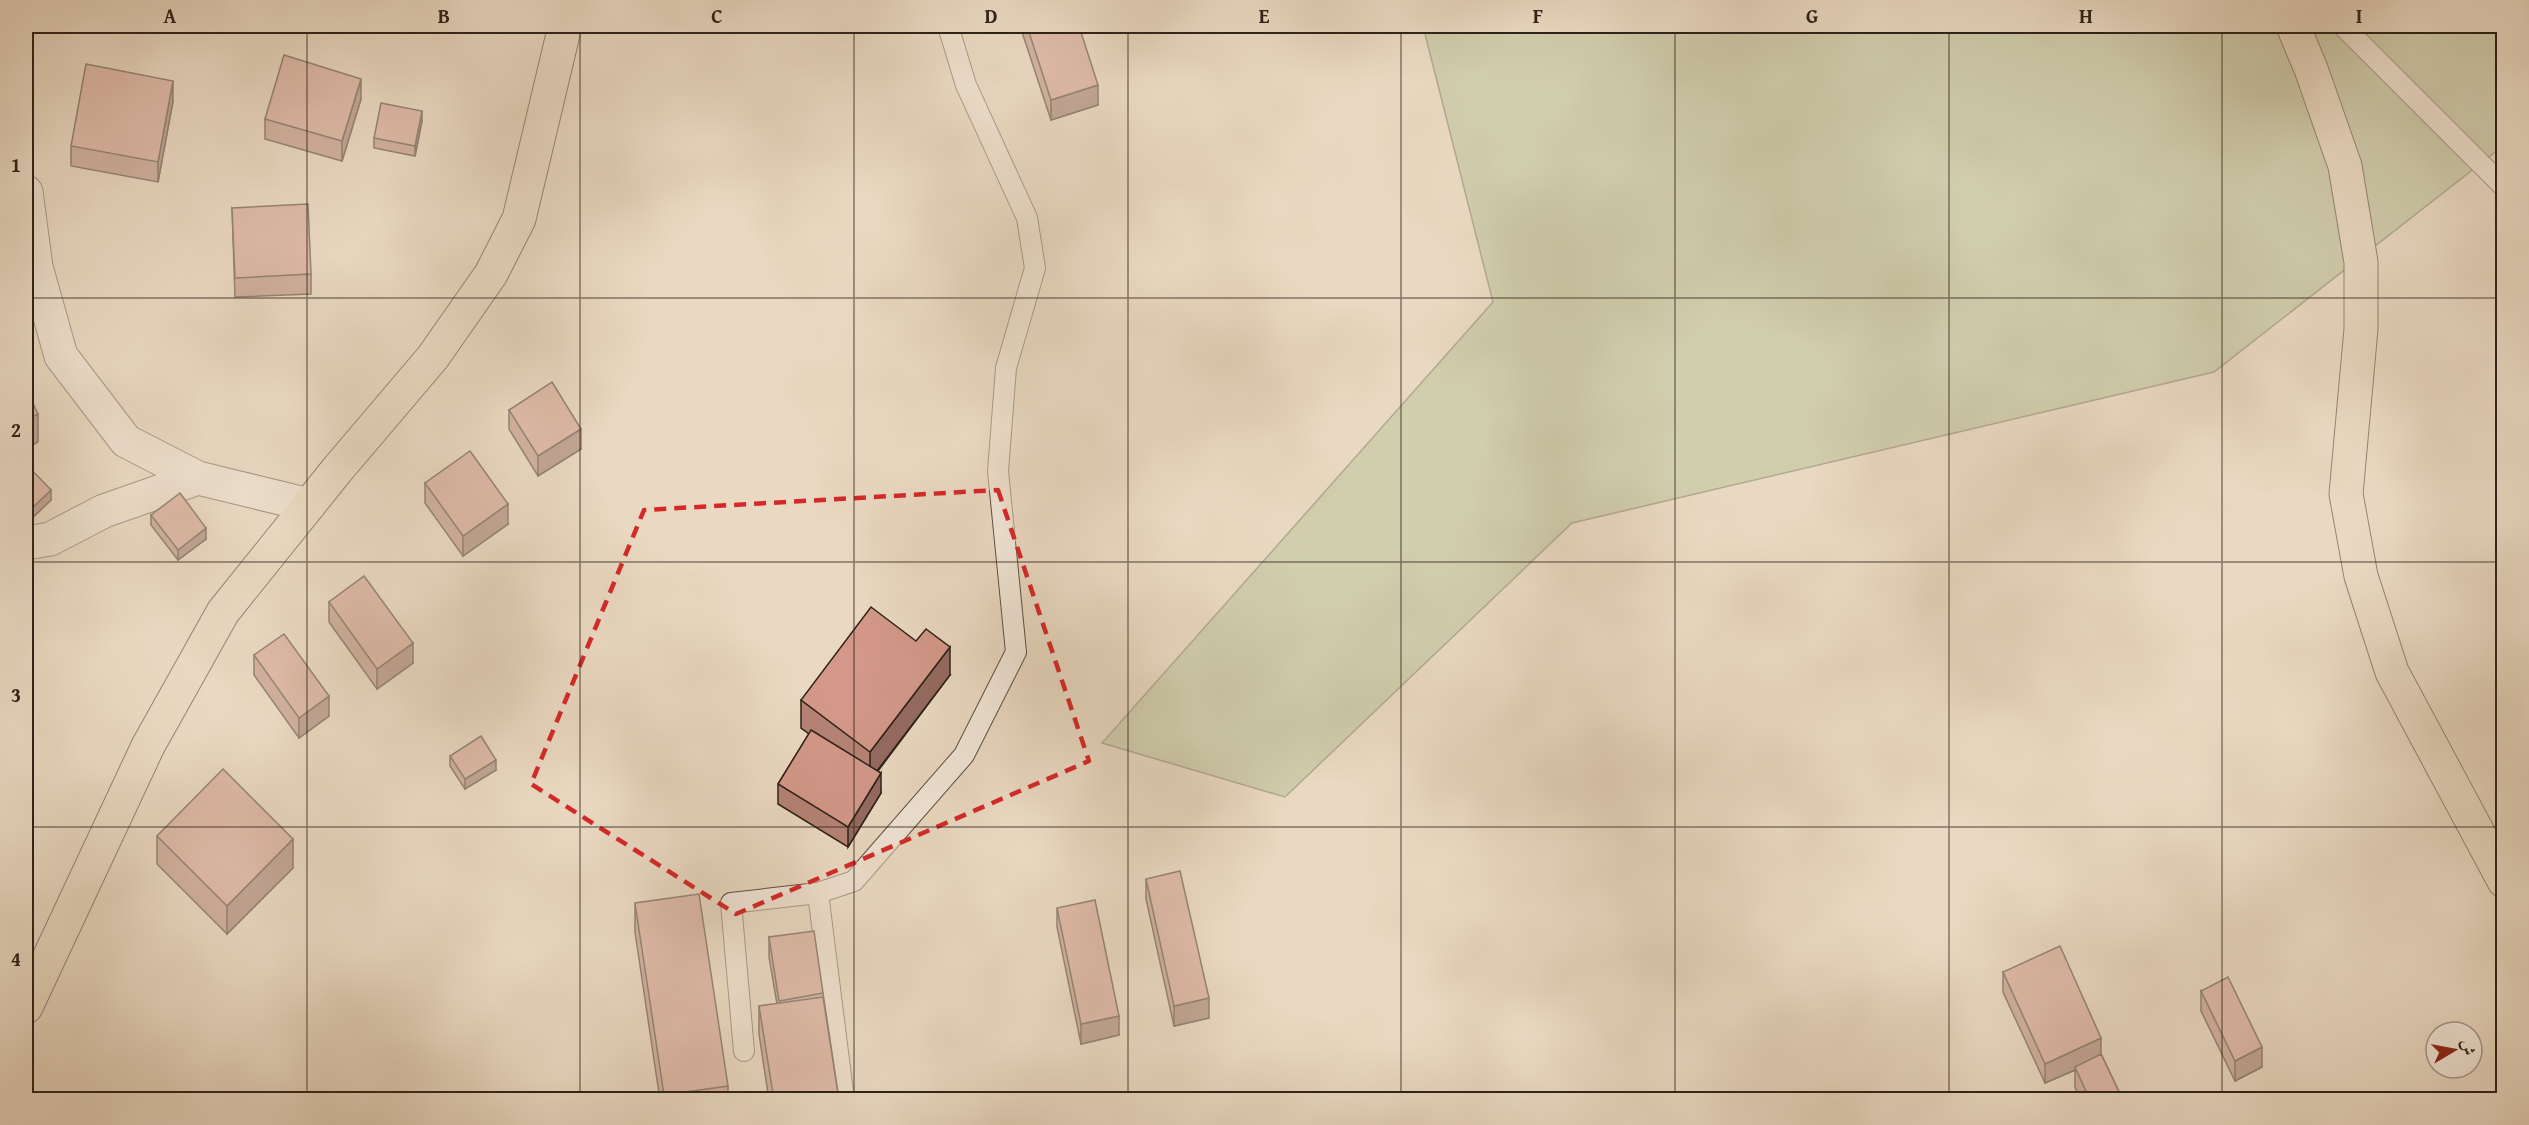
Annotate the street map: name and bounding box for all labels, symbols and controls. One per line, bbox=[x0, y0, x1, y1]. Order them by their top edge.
text: A bbox=[164, 1, 177, 30]
text: B bbox=[438, 1, 450, 30]
text: C bbox=[711, 1, 723, 30]
text: D bbox=[984, 1, 998, 30]
text: E bbox=[1259, 1, 1270, 30]
text: F bbox=[1533, 1, 1543, 30]
text: G bbox=[1806, 1, 1818, 30]
text: H bbox=[2079, 1, 2093, 30]
text: I bbox=[2356, 1, 2362, 30]
text: 1 bbox=[11, 150, 21, 179]
text: 2 bbox=[11, 415, 21, 444]
text: 3 bbox=[11, 680, 21, 709]
text: 4 bbox=[11, 944, 21, 973]
north arrow bbox=[2424, 1020, 2484, 1080]
text: ش bbox=[2456, 1037, 2482, 1057]

